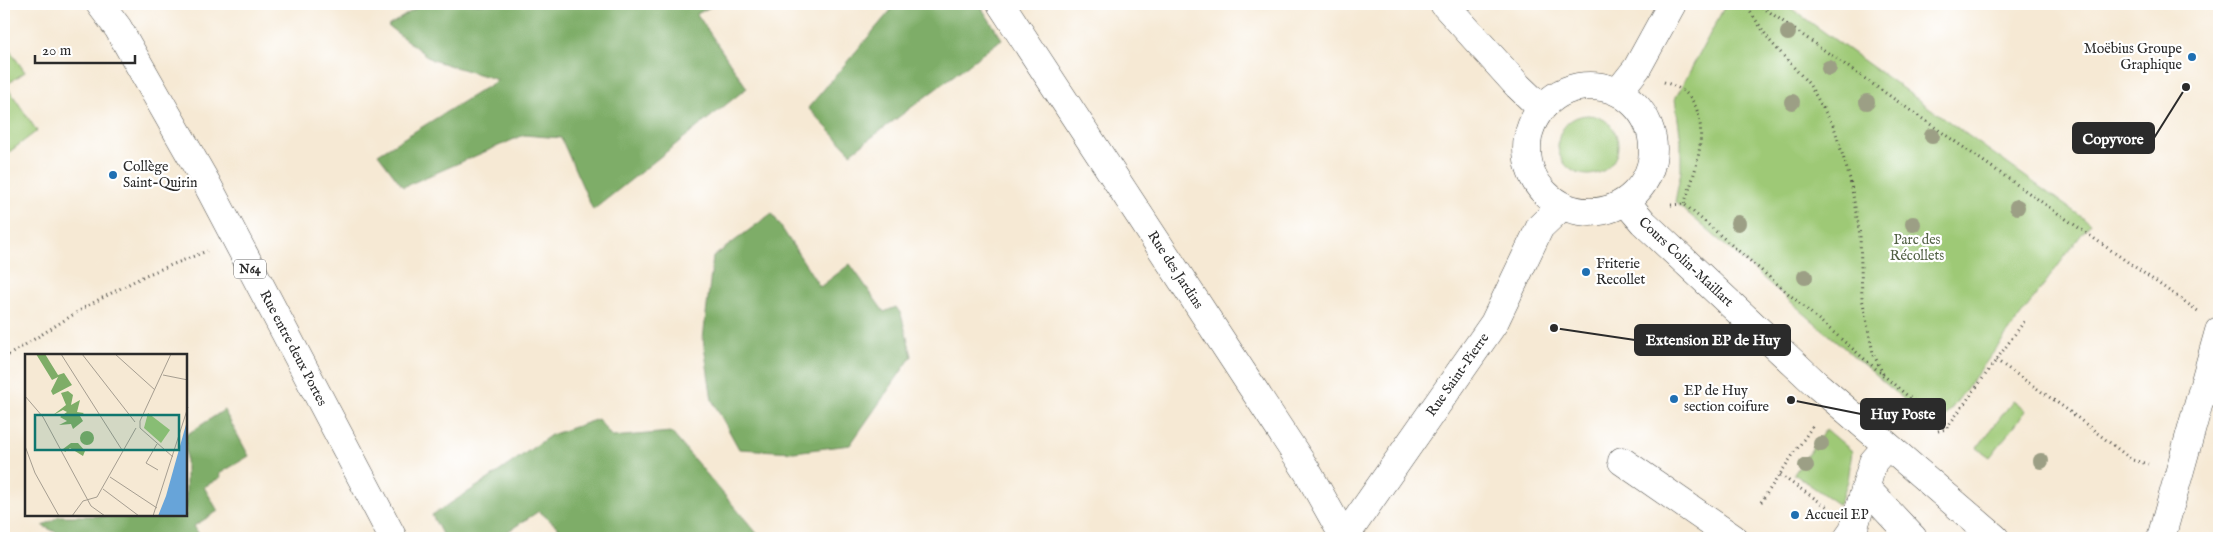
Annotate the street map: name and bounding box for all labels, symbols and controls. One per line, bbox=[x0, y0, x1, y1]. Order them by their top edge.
scale bar bbox=[35, 32, 135, 64]
place label: Moëbius Groupe Graphique bbox=[2084, 40, 2183, 74]
text: 20 m bbox=[42, 41, 72, 60]
marker: Moëbius Groupe Graphique bbox=[2186, 51, 2198, 63]
callout: Copyvore bbox=[2073, 123, 2154, 153]
text: Copyvore bbox=[2082, 130, 2144, 149]
place label: Collège Saint-Quirin bbox=[123, 158, 198, 192]
marker: Collège Saint-Quirin bbox=[107, 169, 119, 181]
street label: Cours Colin-Maillart bbox=[1635, 213, 1737, 311]
street label: Rue des Jardins bbox=[1143, 228, 1207, 312]
park label: Parc des Récollets bbox=[1890, 231, 1944, 265]
place label: Friterie Recollet bbox=[1596, 255, 1646, 289]
road number: N64 bbox=[234, 260, 266, 278]
marker: Friterie Recollet bbox=[1580, 266, 1592, 278]
street label: Rue entre deux Portes bbox=[255, 287, 331, 409]
callout: Extension EP de Huy bbox=[1635, 325, 1790, 355]
street label: Rue Saint-Pierre bbox=[1422, 329, 1494, 420]
text: Extension EP de Huy bbox=[1646, 331, 1781, 350]
inset map bbox=[25, 354, 188, 517]
place label: EP de Huy section coifure bbox=[1684, 382, 1770, 416]
marker: EP de Huy section coifure bbox=[1668, 393, 1680, 405]
callout: Huy Poste bbox=[1861, 399, 1945, 429]
text: Huy Poste bbox=[1871, 405, 1936, 424]
place label: Accueil EP bbox=[1804, 506, 1869, 524]
marker: Accueil EP bbox=[1789, 509, 1801, 521]

